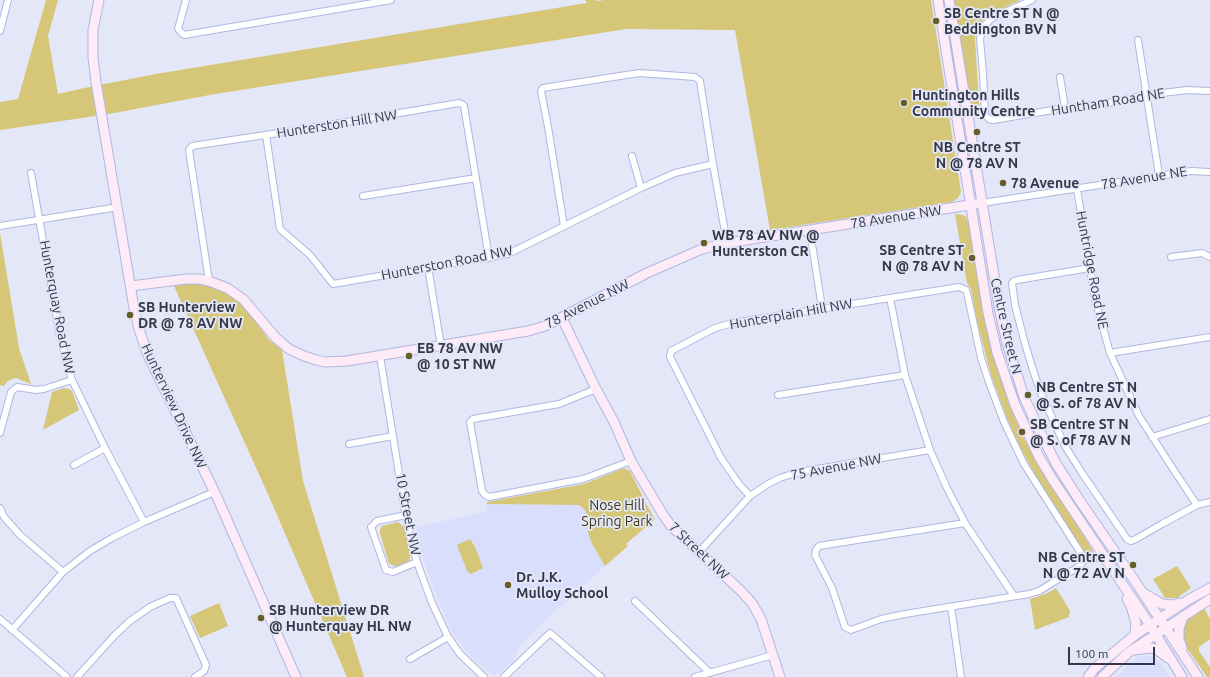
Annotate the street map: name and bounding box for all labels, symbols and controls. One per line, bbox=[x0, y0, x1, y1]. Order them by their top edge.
place label: SB Centre ST N @ Beddington BV N bbox=[944, 5, 1059, 38]
marker: SB Centre ST N @ Beddington BV N bbox=[931, 16, 941, 26]
street label: Huntham Road NE bbox=[1050, 85, 1166, 119]
place label: Huntington Hills Community Centre bbox=[912, 87, 1035, 120]
marker: Huntington Hills Community Centre bbox=[899, 98, 909, 108]
street label: Hunterston Hill NW bbox=[276, 106, 398, 142]
marker: NB Centre ST N @ 78 AV N bbox=[972, 127, 982, 137]
place label: NB Centre ST N @ 78 AV N bbox=[933, 139, 1021, 172]
street label: 78 Avenue NE bbox=[1100, 163, 1188, 193]
place label: 78 Avenue bbox=[1011, 175, 1079, 191]
marker: 78 Avenue bbox=[998, 178, 1008, 188]
street label: 78 Avenue NW bbox=[849, 201, 943, 233]
street label: Huntridge Road NE bbox=[1072, 209, 1112, 331]
place label: WB 78 AV NW @ Hunterston CR bbox=[712, 227, 819, 260]
marker: WB 78 AV NW @ Hunterston CR bbox=[699, 238, 709, 248]
street label: Hunterquay Road NW bbox=[36, 239, 78, 375]
street label: Hunterston Road NW bbox=[380, 242, 514, 284]
place label: SB Centre ST N @ 78 AV N bbox=[879, 242, 964, 274]
marker: SB Centre ST N @ 78 AV N bbox=[967, 253, 977, 263]
street label: 78 Avenue NW bbox=[542, 276, 632, 332]
street label: Centre Street N bbox=[987, 276, 1025, 376]
street label: Hunterplain Hill NW bbox=[728, 295, 854, 333]
place label: SB Hunterview DR @ 78 AV NW bbox=[138, 299, 242, 332]
marker: SB Hunterview DR @ 78 AV NW bbox=[125, 310, 135, 320]
place label: EB 78 AV NW @ 10 ST NW bbox=[417, 340, 503, 372]
street label: Hunterview Drive NW bbox=[138, 341, 210, 471]
marker: EB 78 AV NW @ 10 ST NW bbox=[404, 351, 414, 361]
place label: NB Centre ST N @ S. of 78 AV N bbox=[1036, 379, 1137, 412]
marker: NB Centre ST N @ S. of 78 AV N bbox=[1023, 390, 1033, 400]
place label: SB Centre ST N @ S. of 78 AV N bbox=[1030, 416, 1131, 448]
marker: SB Centre ST N @ S. of 78 AV N bbox=[1017, 427, 1027, 437]
street label: 75 Avenue NW bbox=[789, 450, 883, 484]
street label: 10 Street NW bbox=[392, 471, 424, 557]
park label: Nose Hill Spring Park bbox=[581, 497, 653, 530]
street label: 7 Street NW bbox=[665, 519, 733, 583]
place label: NB Centre ST N @ 72 AV N bbox=[1038, 549, 1125, 582]
marker: NB Centre ST N @ 72 AV N bbox=[1128, 560, 1138, 570]
place label: Dr. J.K. Mulloy School bbox=[516, 569, 608, 602]
marker: Dr. J.K. Mulloy School bbox=[503, 580, 513, 590]
place label: SB Hunterview DR @ Hunterquay HL NW bbox=[269, 602, 412, 634]
marker: SB Hunterview DR @ Hunterquay HL NW bbox=[256, 613, 266, 623]
scale bar bbox=[1070, 639, 1157, 665]
text: 100 m bbox=[1075, 647, 1108, 660]

